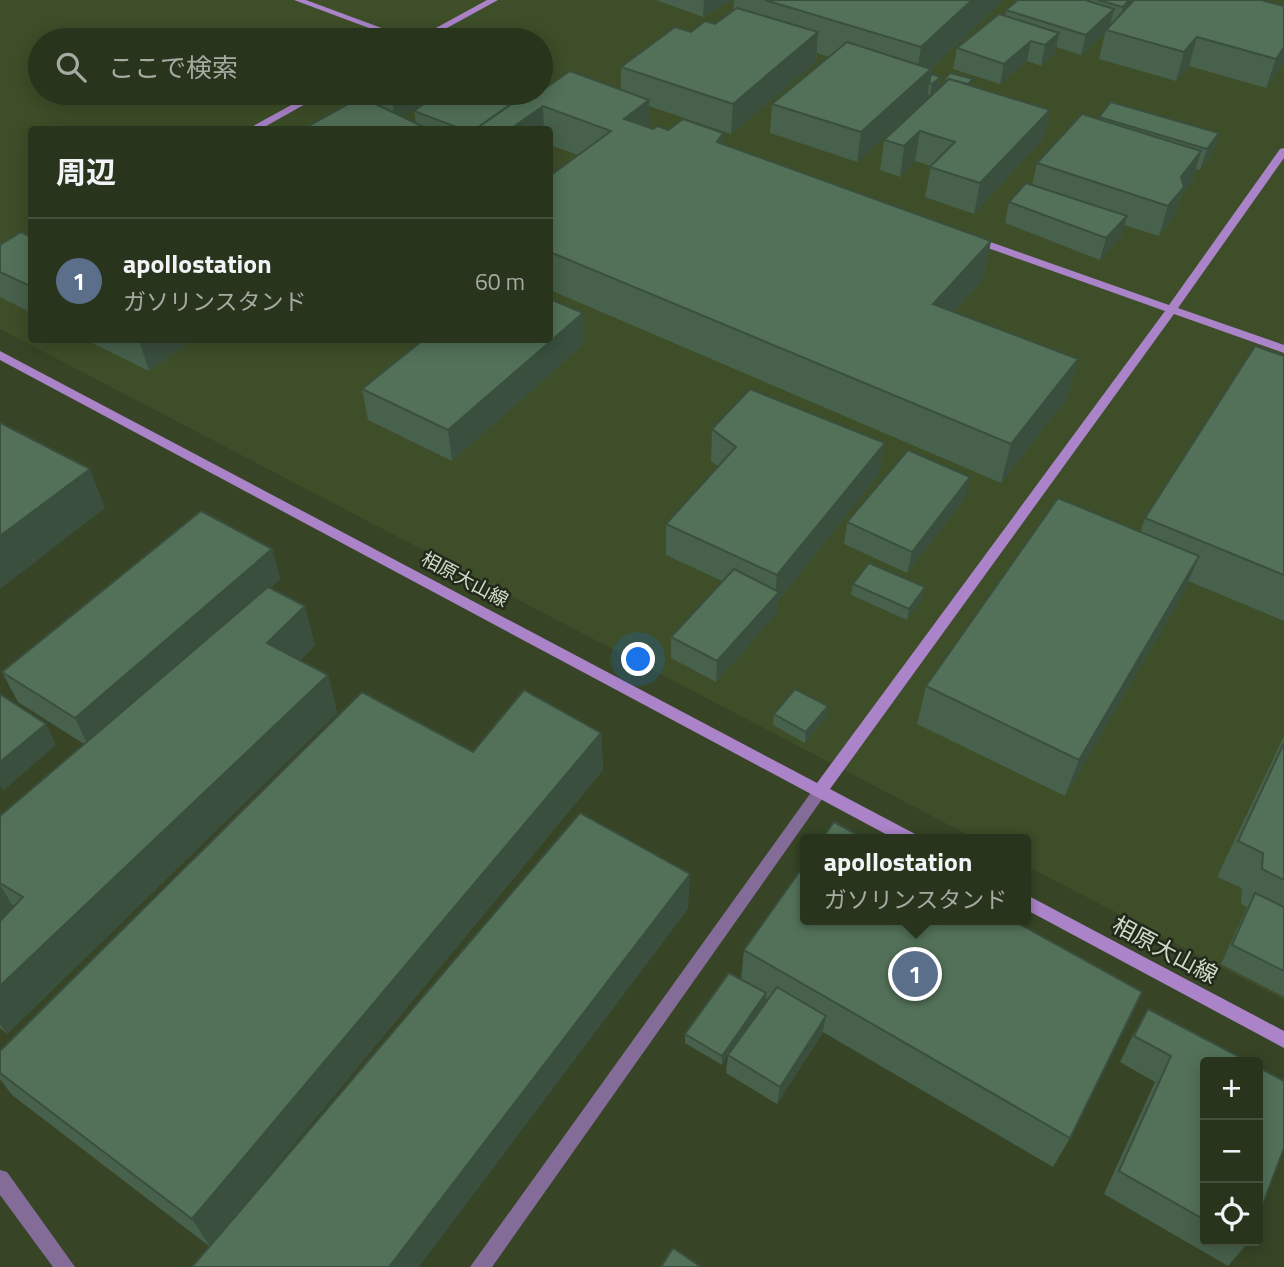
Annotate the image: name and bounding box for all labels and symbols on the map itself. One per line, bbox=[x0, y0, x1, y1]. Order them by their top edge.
street label: 相原大山線 bbox=[416, 543, 514, 614]
your location bbox=[621, 642, 655, 676]
street label: 相原大山線 bbox=[1106, 907, 1224, 992]
pin: 1 bbox=[892, 948, 938, 1000]

